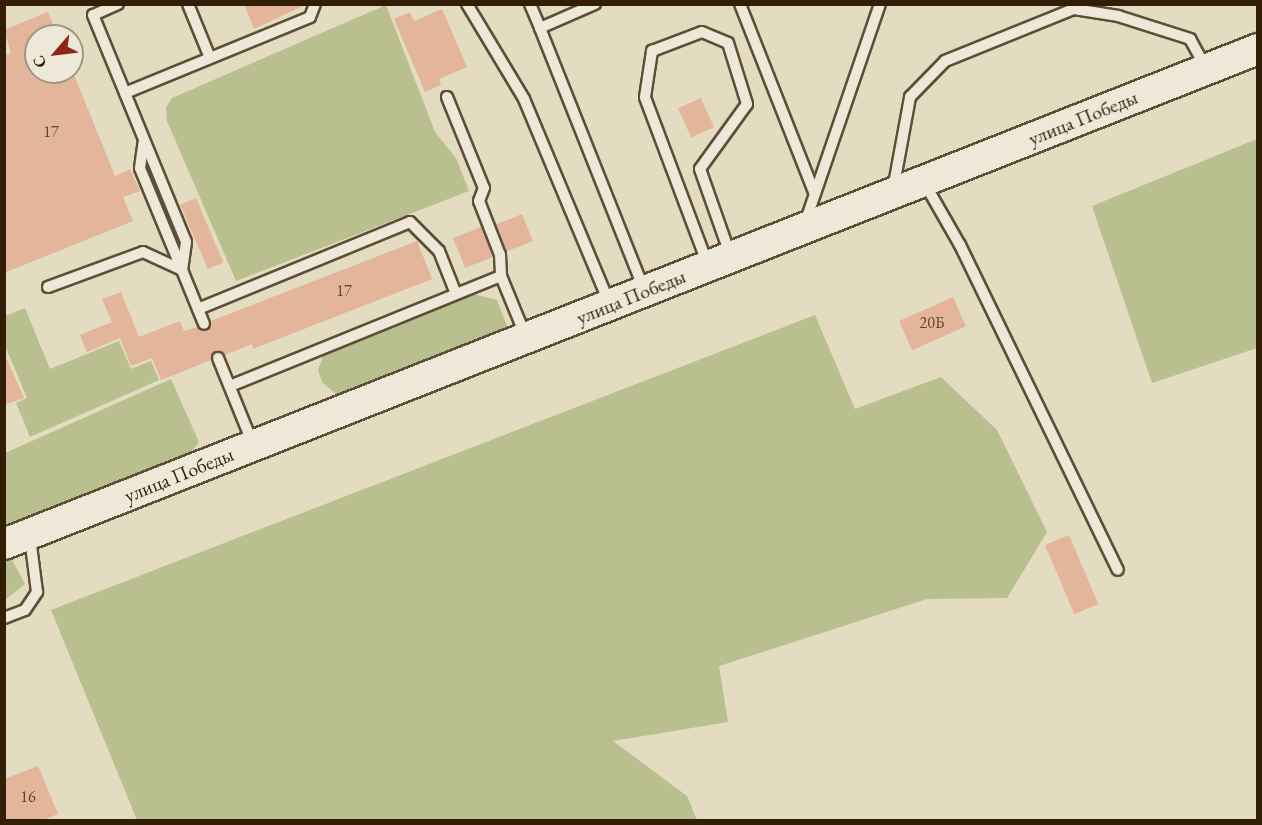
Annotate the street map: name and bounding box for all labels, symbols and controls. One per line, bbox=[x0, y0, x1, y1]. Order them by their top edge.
north arrow bbox=[24, 24, 84, 84]
text: С bbox=[27, 52, 51, 72]
street label: улица Победы bbox=[1025, 85, 1141, 151]
house number: 17 bbox=[43, 122, 59, 142]
street label: улица Победы bbox=[573, 264, 689, 330]
house number: 17 bbox=[336, 281, 352, 301]
house number: 20Б bbox=[920, 313, 944, 333]
street label: улица Победы bbox=[121, 442, 237, 508]
house number: 16 bbox=[20, 787, 36, 807]

